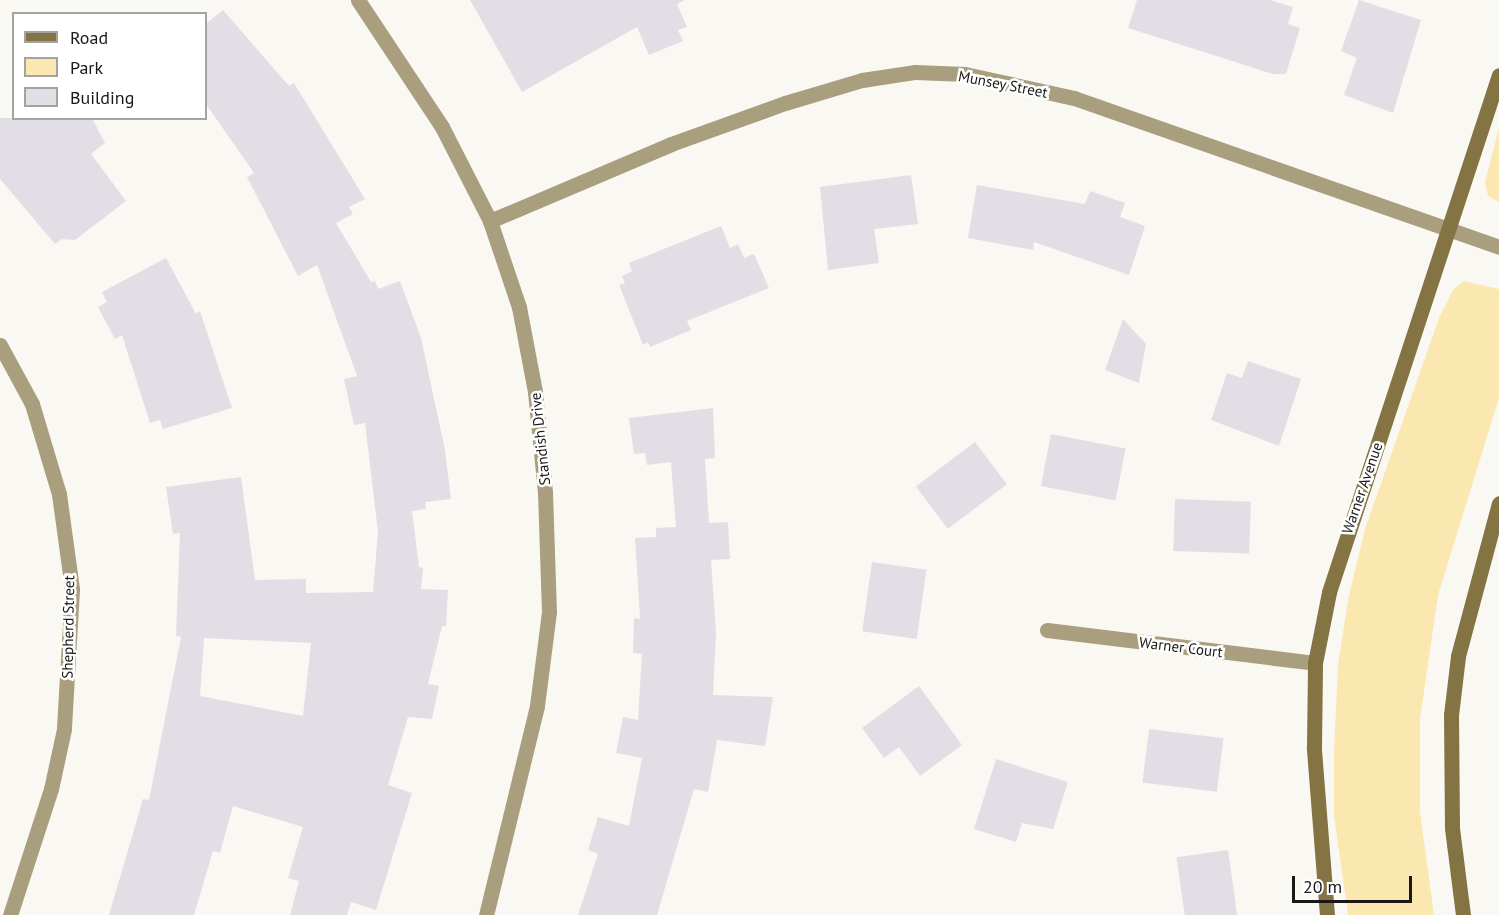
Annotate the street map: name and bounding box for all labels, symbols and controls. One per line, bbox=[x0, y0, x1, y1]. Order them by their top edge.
legend bbox=[12, 12, 207, 120]
text: Road bbox=[70, 26, 108, 49]
text: Park bbox=[70, 56, 103, 79]
street label: Munsey Street bbox=[957, 66, 1049, 102]
text: Building bbox=[70, 86, 134, 109]
street label: Standish Drive bbox=[526, 392, 554, 486]
street label: Warner Avenue bbox=[1338, 440, 1386, 536]
street label: Shepherd Street bbox=[58, 575, 78, 679]
street label: Warner Court bbox=[1138, 633, 1224, 661]
scale bar bbox=[1295, 864, 1415, 902]
text: 20 m bbox=[1303, 875, 1342, 898]

